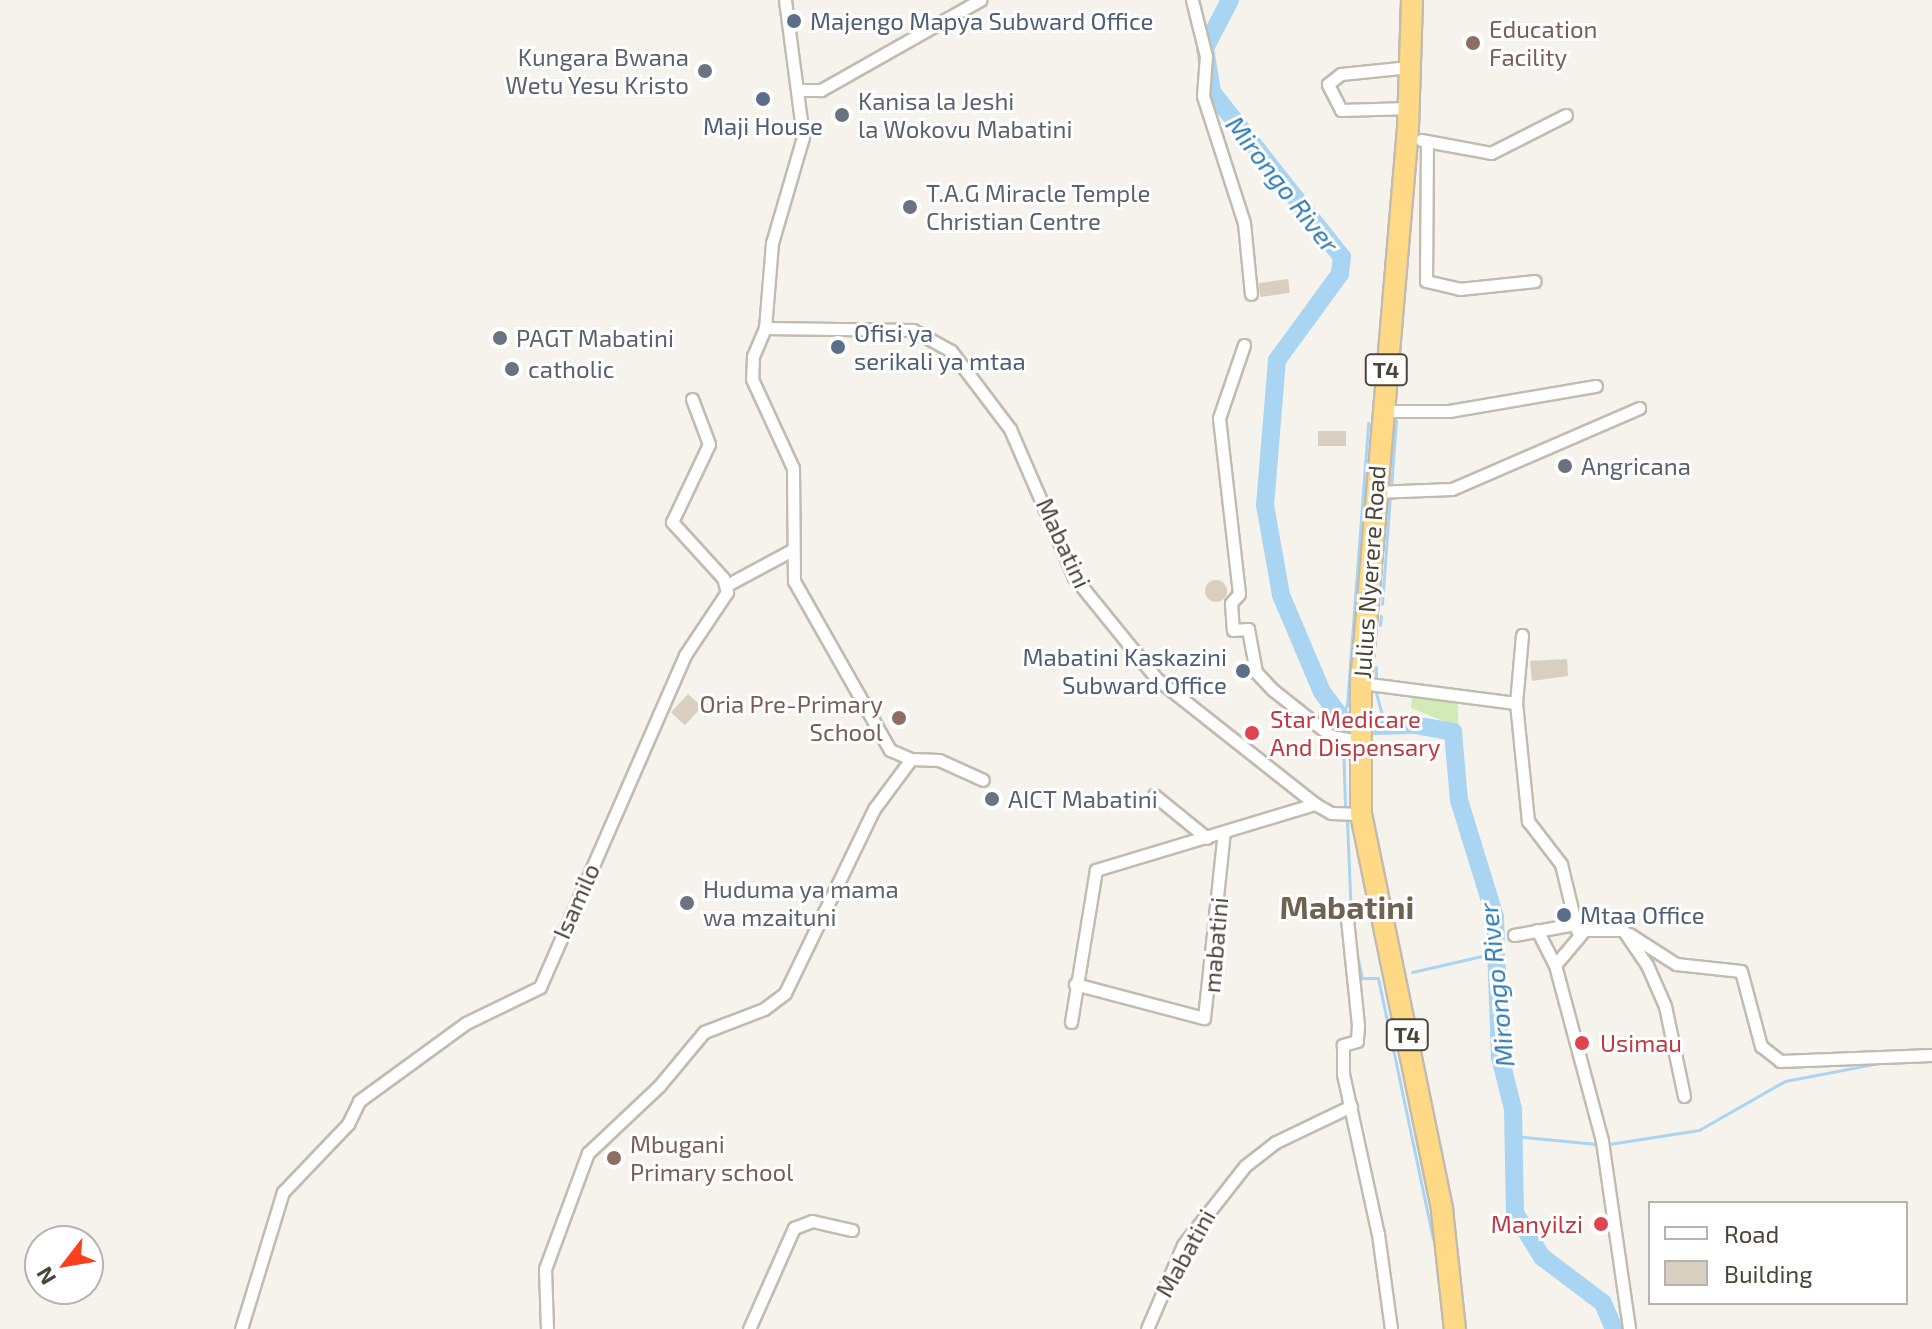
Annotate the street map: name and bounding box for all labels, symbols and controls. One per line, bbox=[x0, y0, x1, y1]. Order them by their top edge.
place label: Majengo Mapya Subward Office bbox=[810, 7, 1153, 35]
marker: Majengo Mapya Subward Office bbox=[785, 12, 803, 30]
place label: Education Facility bbox=[1489, 15, 1597, 71]
marker: Education Facility bbox=[1464, 34, 1482, 52]
place label: Kungara Bwana Wetu Yesu Kristo bbox=[505, 43, 689, 99]
marker: Kungara Bwana Wetu Yesu Kristo bbox=[696, 62, 714, 80]
place label: Kanisa la Jeshi la Wokovu Mabatini bbox=[858, 87, 1073, 143]
marker: Maji House bbox=[754, 90, 772, 108]
marker: Kanisa la Jeshi la Wokovu Mabatini bbox=[833, 106, 851, 124]
water label: Mirongo River bbox=[1220, 109, 1346, 259]
place label: Maji House bbox=[703, 112, 823, 140]
place label: T.A.G Miracle Temple Christian Centre bbox=[926, 179, 1151, 235]
marker: T.A.G Miracle Temple Christian Centre bbox=[901, 198, 919, 216]
place label: Ofisi ya serikali ya mtaa bbox=[854, 319, 1026, 375]
place label: PAGT Mabatini bbox=[516, 324, 674, 352]
marker: PAGT Mabatini bbox=[491, 329, 509, 347]
marker: Ofisi ya serikali ya mtaa bbox=[829, 338, 847, 356]
road number: T4 bbox=[1364, 352, 1408, 388]
place label: catholic bbox=[528, 355, 614, 383]
marker: catholic bbox=[503, 360, 521, 378]
place label: Angricana bbox=[1581, 452, 1691, 480]
marker: Angricana bbox=[1556, 457, 1574, 475]
street label: Julius Nyerere Road bbox=[1347, 464, 1391, 680]
street label: Mabatini bbox=[1031, 493, 1097, 593]
place label: Mabatini Kaskazini Subward Office bbox=[1023, 643, 1227, 699]
marker: Mabatini Kaskazini Subward Office bbox=[1234, 662, 1252, 680]
place label: Oria Pre-Primary School bbox=[699, 690, 883, 746]
place label: Star Medicare And Dispensary bbox=[1270, 705, 1440, 761]
marker: Oria Pre-Primary School bbox=[890, 709, 908, 727]
marker: Star Medicare And Dispensary bbox=[1241, 722, 1263, 744]
place label: AICT Mabatini bbox=[1008, 785, 1158, 813]
marker: AICT Mabatini bbox=[983, 790, 1001, 808]
street label: Isamilo bbox=[547, 859, 605, 943]
place label: Huduma ya mama wa mzaituni bbox=[703, 875, 899, 931]
district label: Mabatini bbox=[1280, 887, 1414, 925]
marker: Huduma ya mama wa mzaituni bbox=[678, 894, 696, 912]
street label: mabatini bbox=[1196, 896, 1234, 994]
water label: Mirongo River bbox=[1472, 901, 1520, 1069]
place label: Mtaa Office bbox=[1580, 901, 1705, 929]
marker: Mtaa Office bbox=[1555, 906, 1573, 924]
road number: T4 bbox=[1385, 1017, 1429, 1053]
place label: Usimau bbox=[1600, 1029, 1682, 1057]
marker: Usimau bbox=[1571, 1032, 1593, 1054]
place label: Mbugani Primary school bbox=[630, 1130, 794, 1186]
marker: Mbugani Primary school bbox=[605, 1149, 623, 1167]
legend bbox=[1648, 1201, 1908, 1305]
street label: Mabatini bbox=[1149, 1204, 1221, 1302]
place label: Manyilzi bbox=[1491, 1210, 1583, 1238]
marker: Manyilzi bbox=[1590, 1213, 1612, 1235]
text: Road bbox=[1724, 1219, 1779, 1248]
north arrow bbox=[24, 1225, 104, 1305]
text: Building bbox=[1724, 1259, 1813, 1288]
text: N bbox=[30, 1263, 60, 1290]

